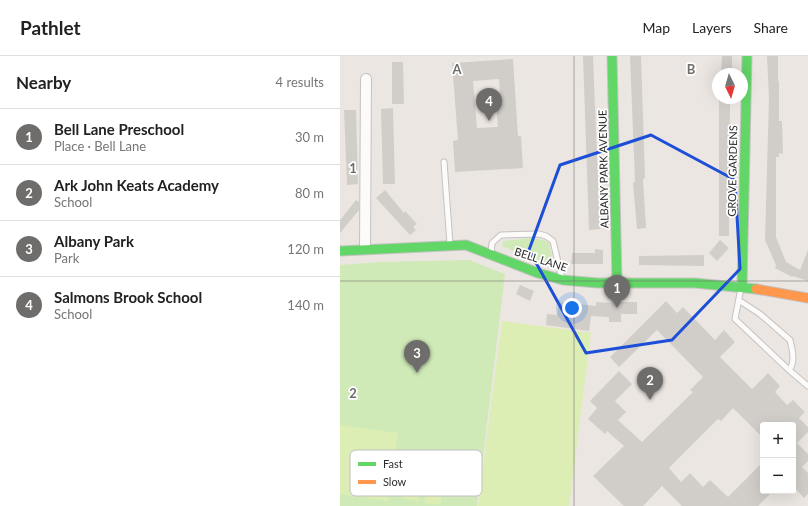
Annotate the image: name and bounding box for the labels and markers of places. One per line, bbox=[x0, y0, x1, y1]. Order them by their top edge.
pin: 4 bbox=[476, 88, 502, 121]
pin: 1 bbox=[604, 275, 630, 308]
pin: 3 bbox=[404, 340, 430, 373]
pin: 2 bbox=[637, 367, 663, 400]

